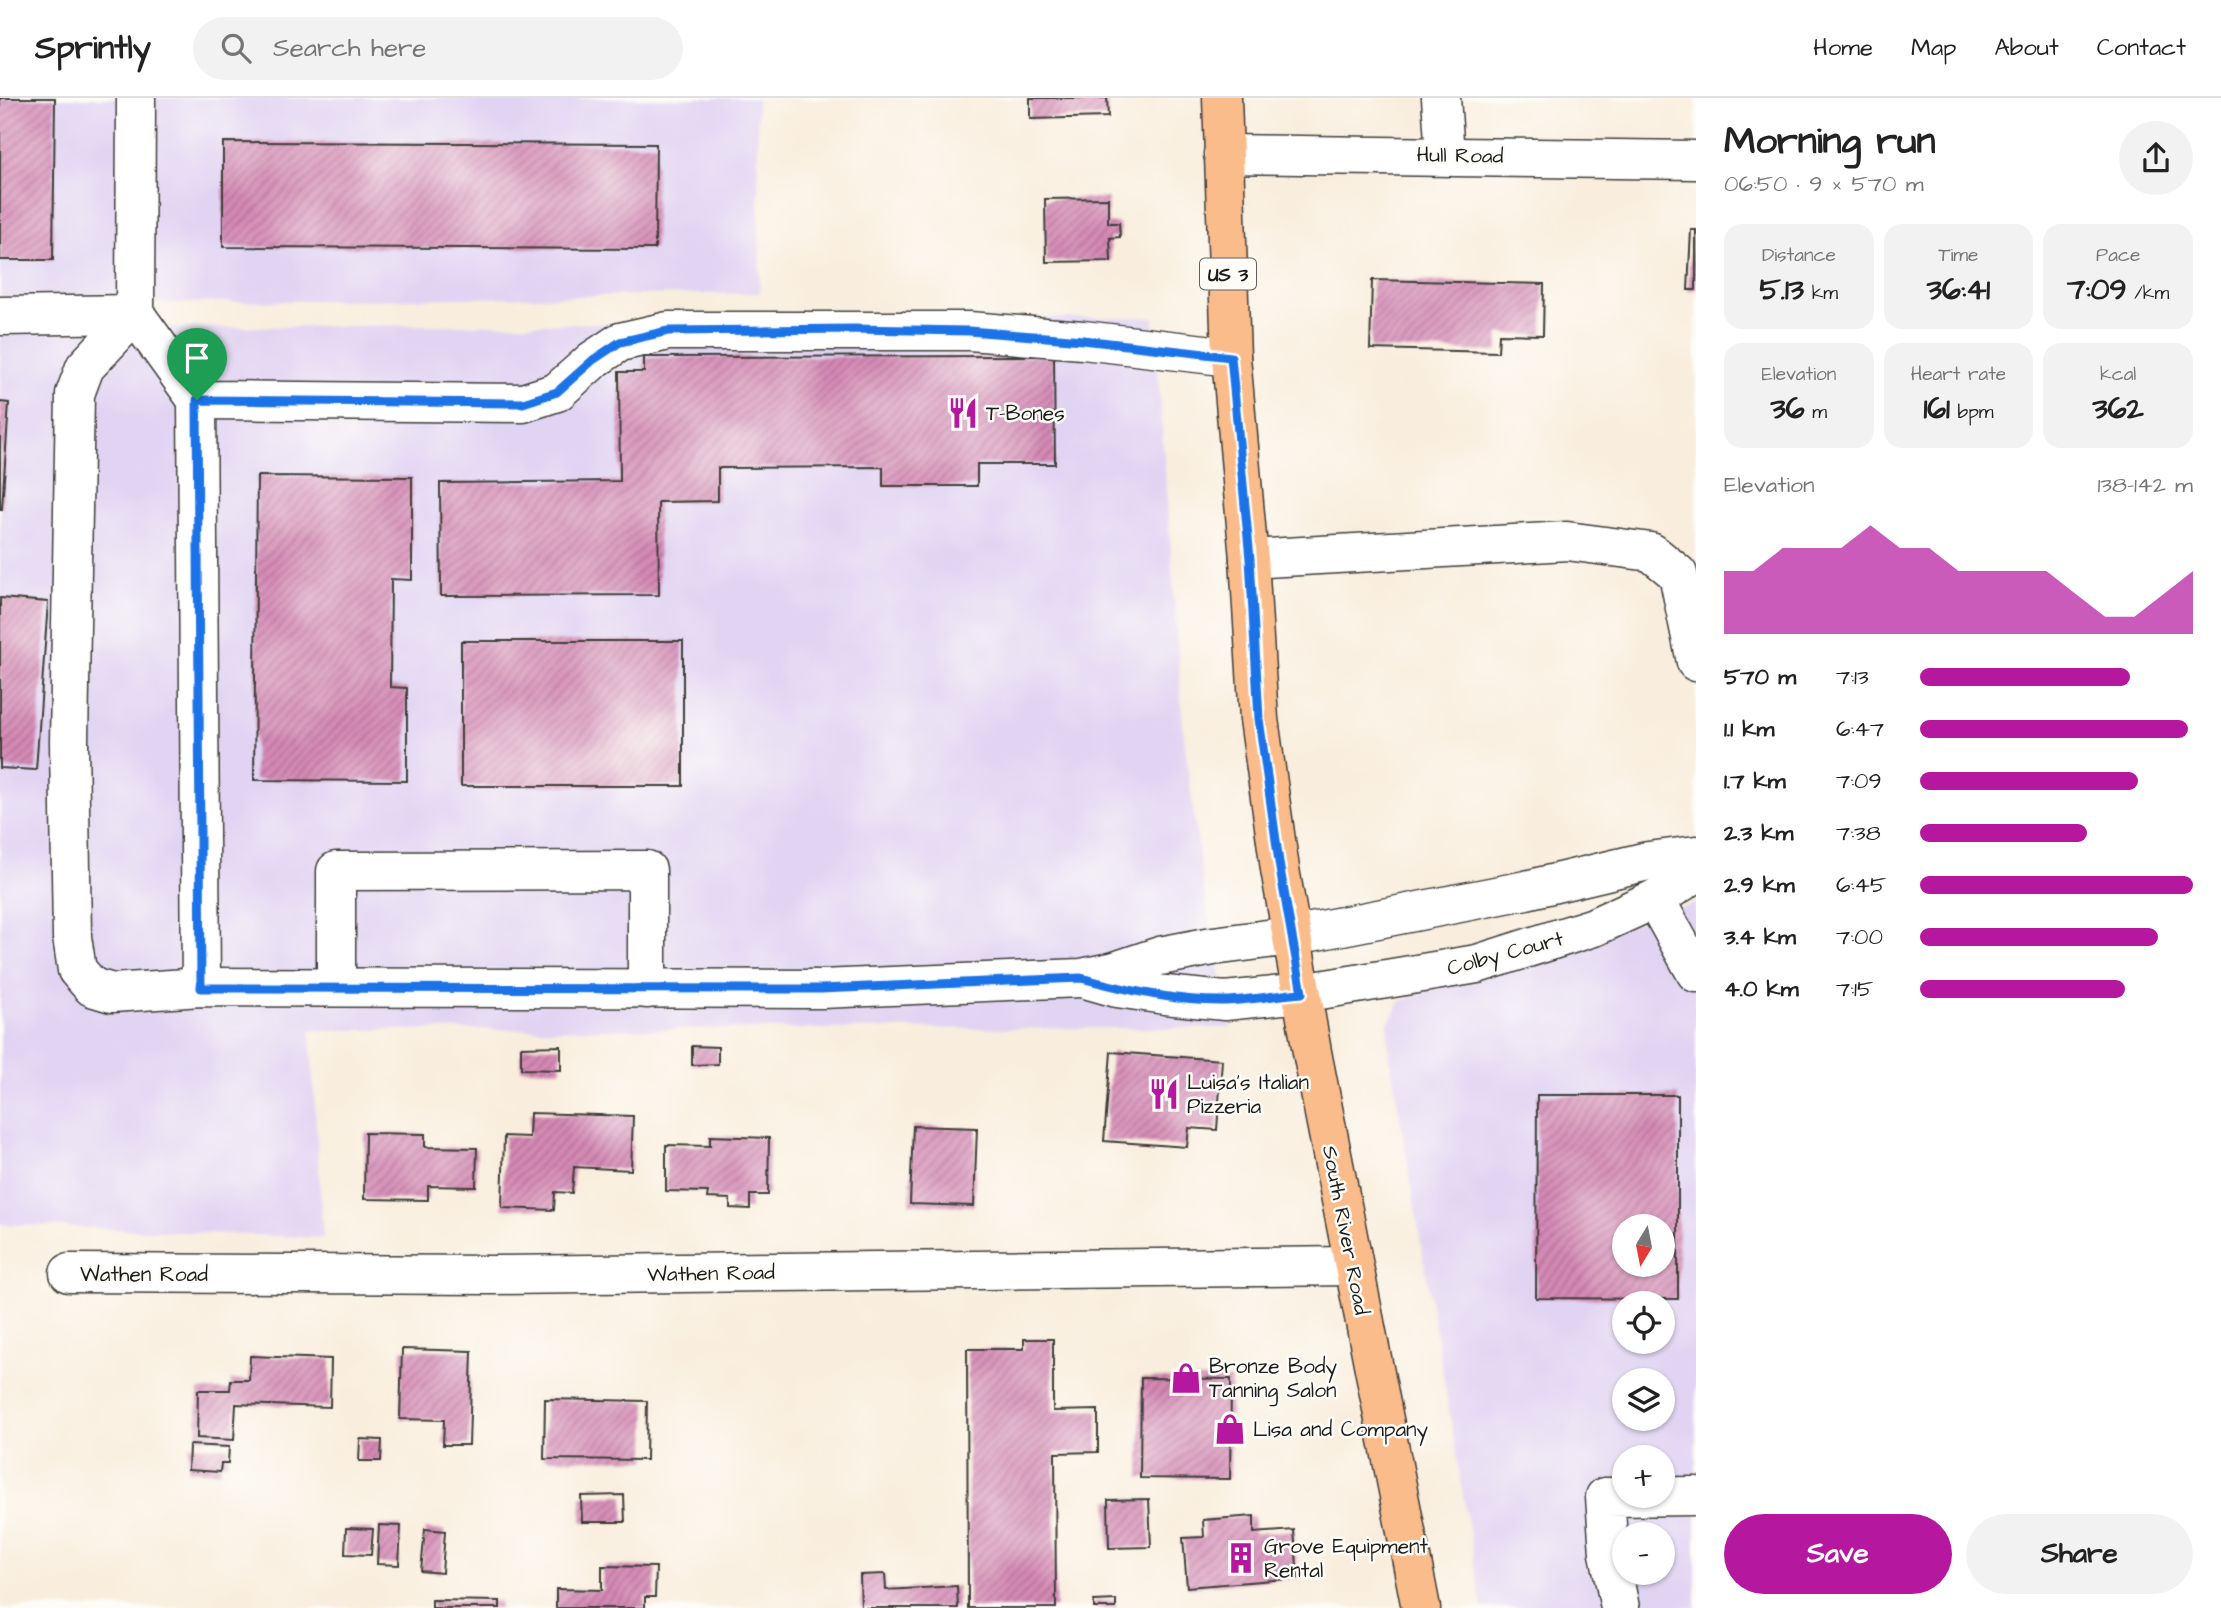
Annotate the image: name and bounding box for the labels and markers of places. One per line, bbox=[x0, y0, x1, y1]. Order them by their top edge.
pin bbox=[167, 328, 227, 400]
restaurant icon: T-Bones bbox=[946, 396, 980, 430]
place label: T-Bones bbox=[986, 399, 1065, 428]
place label: Luisa's Italian Pizzeria bbox=[1187, 1068, 1309, 1121]
restaurant icon: Luisa's Italian Pizzeria bbox=[1147, 1077, 1181, 1111]
place label: Bronze Body Tanning Salon bbox=[1209, 1352, 1338, 1407]
shop icon: Bronze Body Tanning Salon bbox=[1169, 1361, 1203, 1395]
shop icon: Lisa and Company bbox=[1213, 1412, 1247, 1446]
place label: Lisa and Company bbox=[1253, 1415, 1429, 1446]
place label: Grove Equipment Rental bbox=[1264, 1532, 1429, 1585]
building icon: Grove Equipment Rental bbox=[1224, 1541, 1258, 1575]

